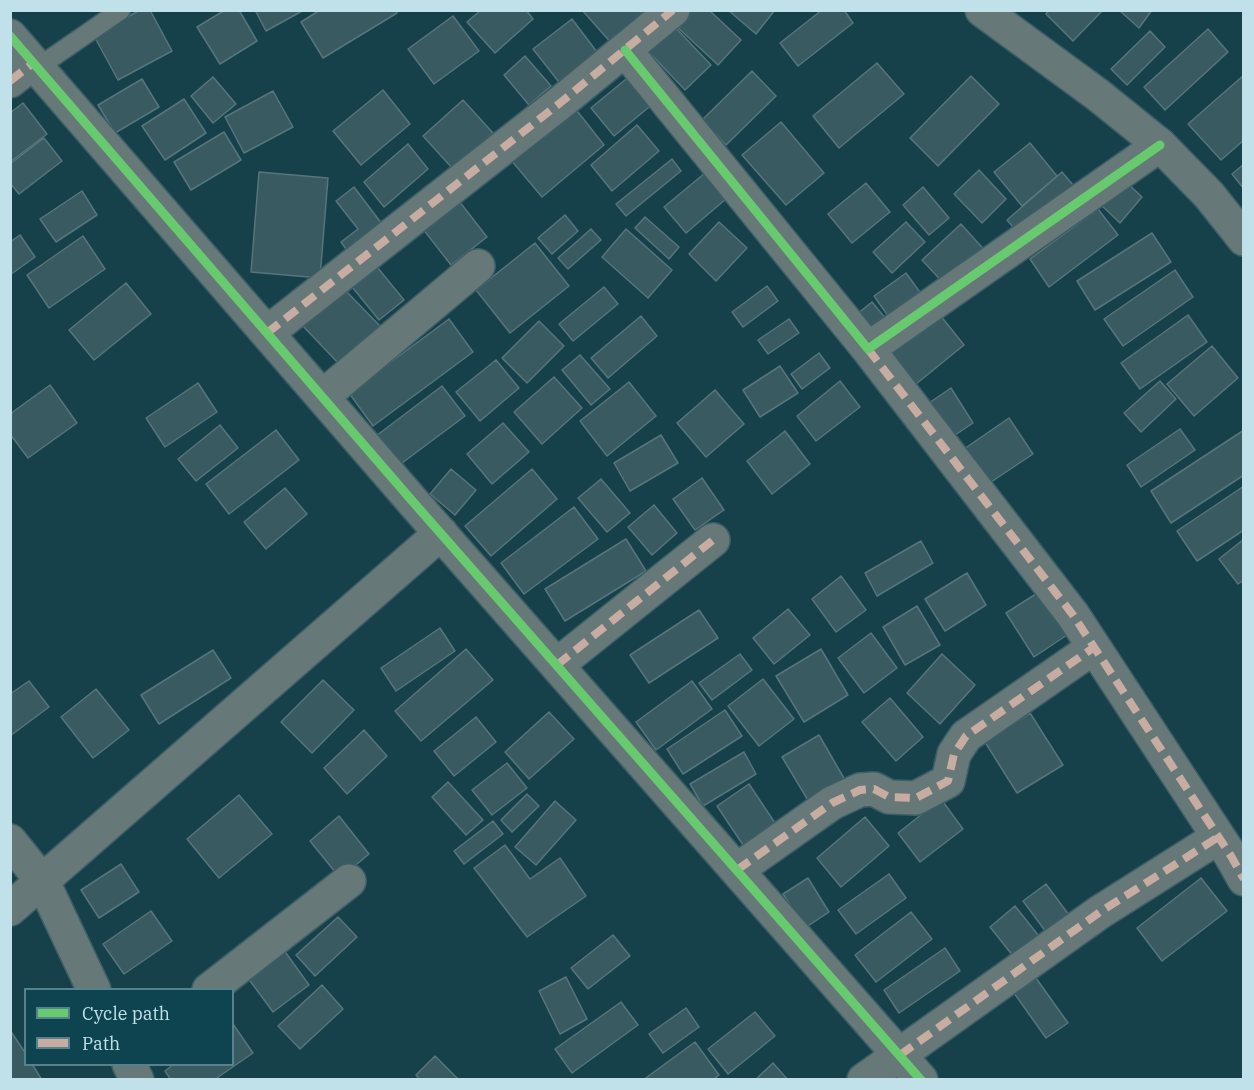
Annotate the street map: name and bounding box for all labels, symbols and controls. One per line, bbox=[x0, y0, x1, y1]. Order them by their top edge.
legend bbox=[24, 988, 234, 1066]
text: Cycle path bbox=[82, 1002, 170, 1025]
text: Path bbox=[82, 1032, 120, 1055]

